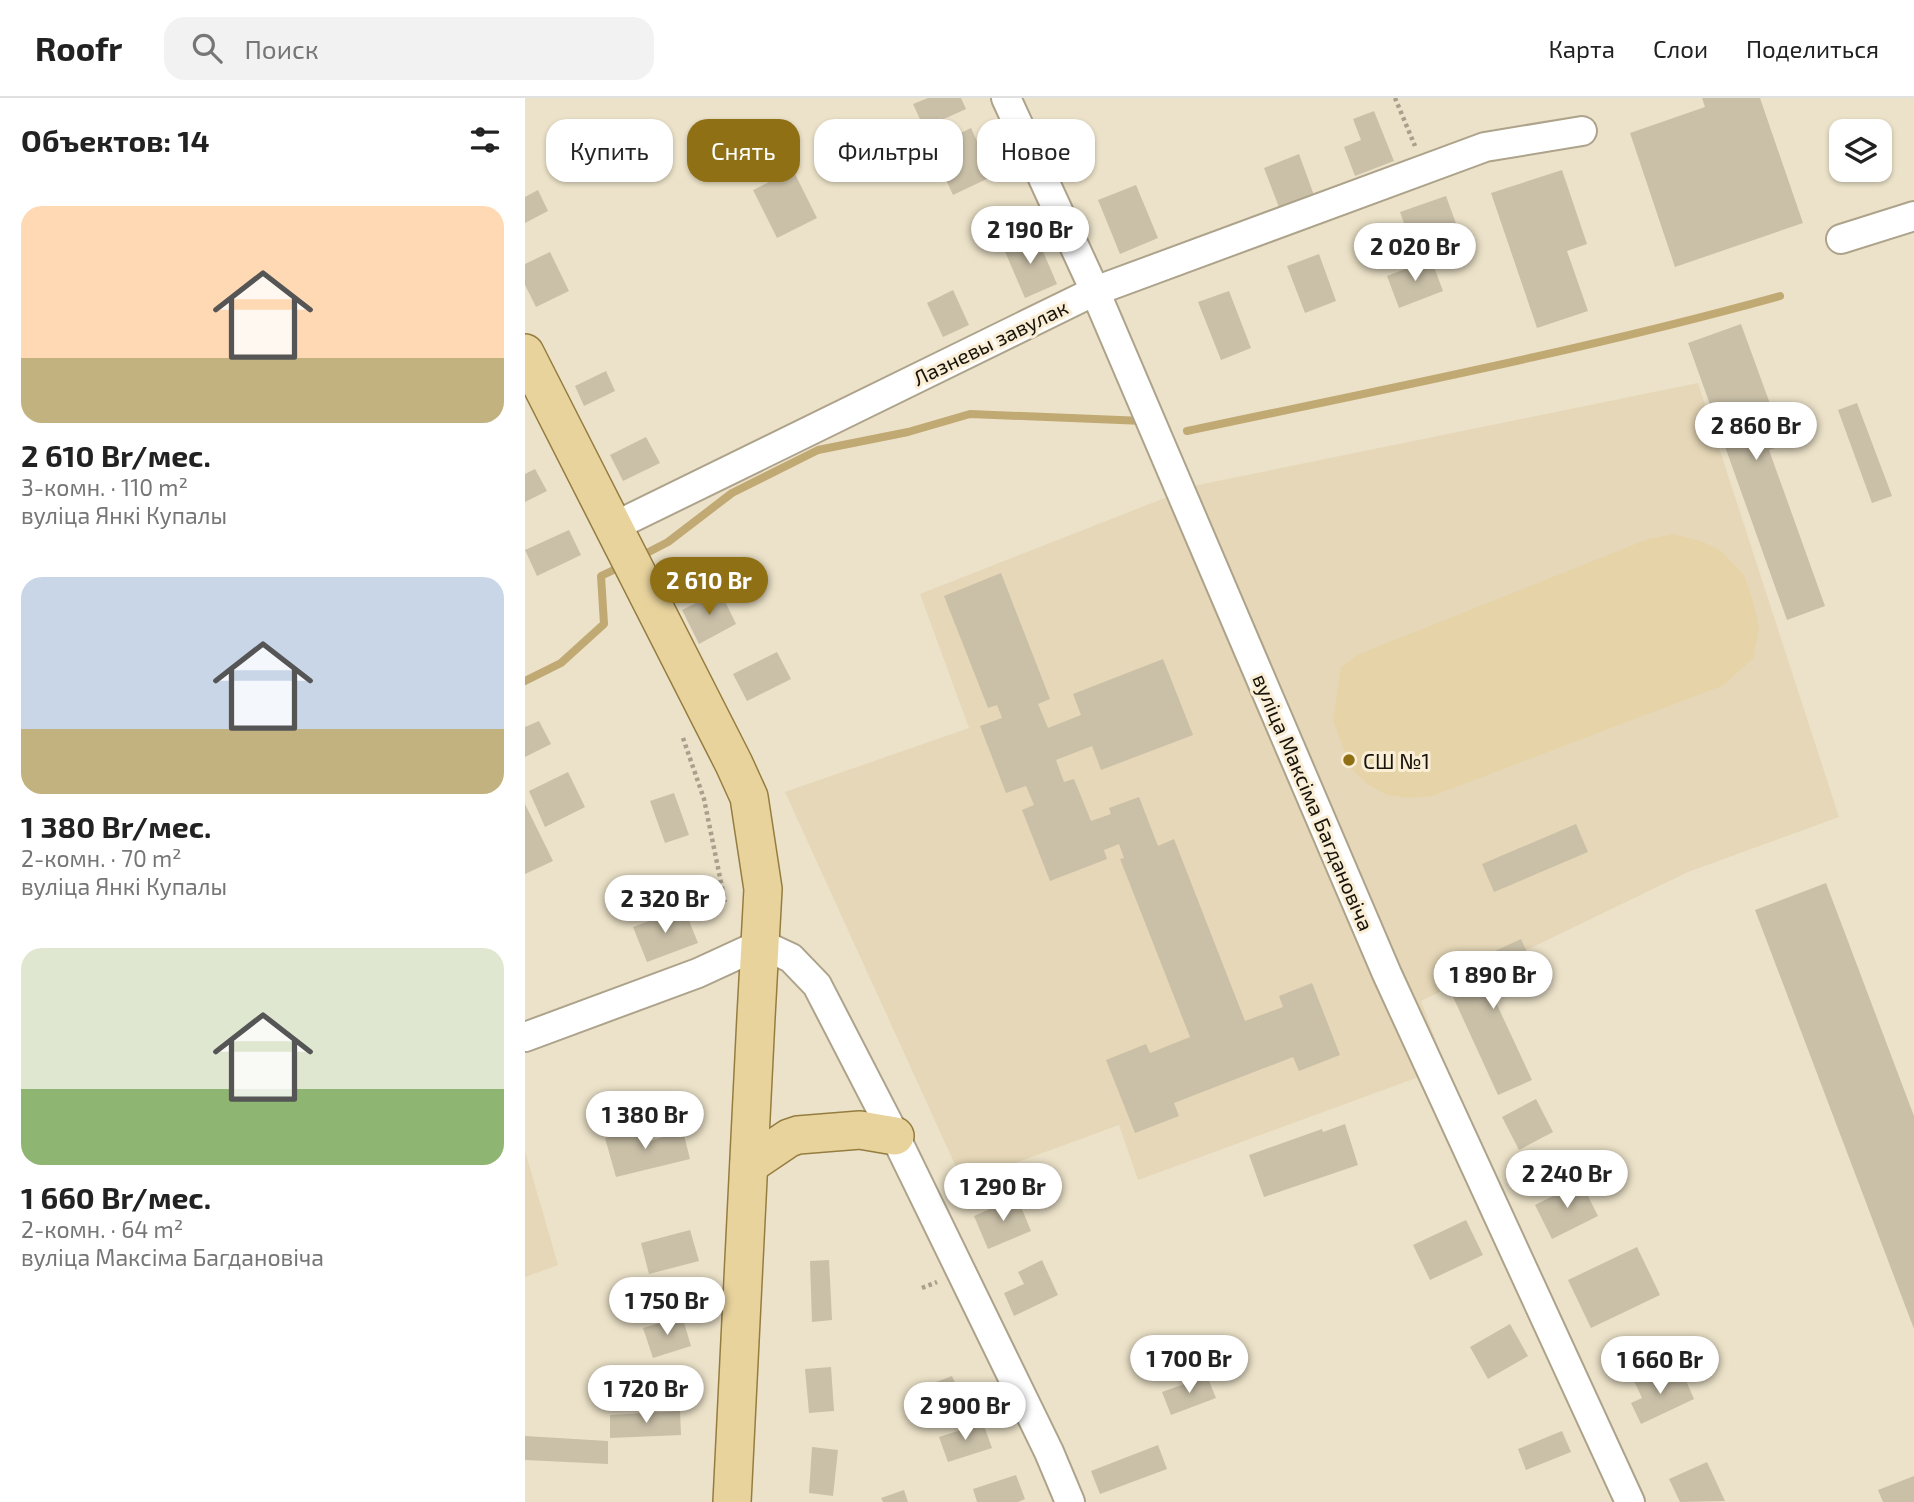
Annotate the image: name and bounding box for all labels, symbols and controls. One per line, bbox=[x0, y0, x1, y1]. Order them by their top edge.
search box bbox=[164, 17, 654, 80]
text: Roofr bbox=[35, 28, 122, 68]
icon: search bbox=[188, 29, 226, 67]
text: Поиск bbox=[244, 33, 319, 64]
text: Карта bbox=[1548, 34, 1615, 63]
text: Слои bbox=[1653, 34, 1708, 63]
text: Поделиться bbox=[1746, 34, 1879, 63]
chip: Купить bbox=[546, 119, 673, 182]
chip: Снять bbox=[687, 119, 800, 182]
chip: Фильтры bbox=[814, 119, 963, 182]
chip: Новое bbox=[977, 119, 1095, 182]
map controls bbox=[1829, 119, 1892, 182]
button: layers bbox=[1829, 119, 1892, 182]
icon: filters bbox=[466, 121, 504, 159]
text: Объектов: 14 bbox=[21, 122, 210, 158]
pin: 2 190 Br bbox=[958, 206, 1102, 266]
text: 2 190 Br bbox=[987, 215, 1073, 243]
pin: 2 020 Br bbox=[1343, 223, 1487, 283]
text: 2 020 Br bbox=[1370, 232, 1460, 260]
icon: home bbox=[200, 252, 326, 378]
street label: Лазневы завулак bbox=[908, 294, 1072, 391]
pin: 2 860 Br bbox=[1684, 402, 1828, 462]
text: 2 860 Br bbox=[1711, 411, 1801, 439]
text: 2 610 Br/мес. bbox=[21, 437, 211, 473]
text: 3-комн. · 110 m² bbox=[21, 473, 188, 501]
text: вуліца Янкі Купалы bbox=[21, 501, 227, 529]
pin: 2 610 Br bbox=[637, 558, 781, 617]
text: 2 610 Br bbox=[666, 566, 752, 594]
icon: home bbox=[200, 623, 326, 749]
street label: вуліца Максіма Багдановіча bbox=[1248, 670, 1380, 935]
place label: СШ №1 bbox=[1363, 748, 1430, 773]
marker: СШ №1 bbox=[1341, 752, 1357, 768]
text: 1 380 Br/мес. bbox=[21, 808, 211, 844]
text: 2-комн. · 70 m² bbox=[21, 844, 182, 872]
text: вуліца Янкі Купалы bbox=[21, 872, 227, 900]
pin: 2 320 Br bbox=[593, 876, 737, 935]
text: 2 320 Br bbox=[621, 884, 709, 912]
pin: 1 890 Br bbox=[1421, 951, 1565, 1011]
text: 1 890 Br bbox=[1450, 960, 1536, 988]
icon: home bbox=[200, 994, 326, 1120]
pin: 1 380 Br bbox=[573, 1091, 717, 1151]
text: 1 380 Br bbox=[602, 1100, 688, 1128]
pin: 2 240 Br bbox=[1495, 1150, 1639, 1210]
text: 2 240 Br bbox=[1522, 1159, 1612, 1187]
pin: 1 290 Br bbox=[931, 1164, 1075, 1223]
text: 1 290 Br bbox=[960, 1172, 1046, 1200]
text: 1 660 Br/мес. bbox=[21, 1179, 211, 1215]
text: 2-комн. · 64 m² bbox=[21, 1215, 183, 1243]
text: вуліца Максіма Багдановіча bbox=[21, 1243, 324, 1271]
pin: 1 750 Br bbox=[595, 1278, 739, 1337]
text: 1 750 Br bbox=[625, 1286, 709, 1314]
pin: 1 700 Br bbox=[1117, 1336, 1261, 1395]
pin: 1 660 Br bbox=[1588, 1336, 1732, 1396]
text: 1 700 Br bbox=[1146, 1344, 1232, 1372]
text: 1 660 Br bbox=[1617, 1345, 1703, 1373]
pin: 1 720 Br bbox=[574, 1366, 718, 1425]
text: 1 720 Br bbox=[604, 1374, 688, 1402]
pin: 2 900 Br bbox=[893, 1382, 1037, 1442]
text: 2 900 Br bbox=[920, 1391, 1010, 1419]

